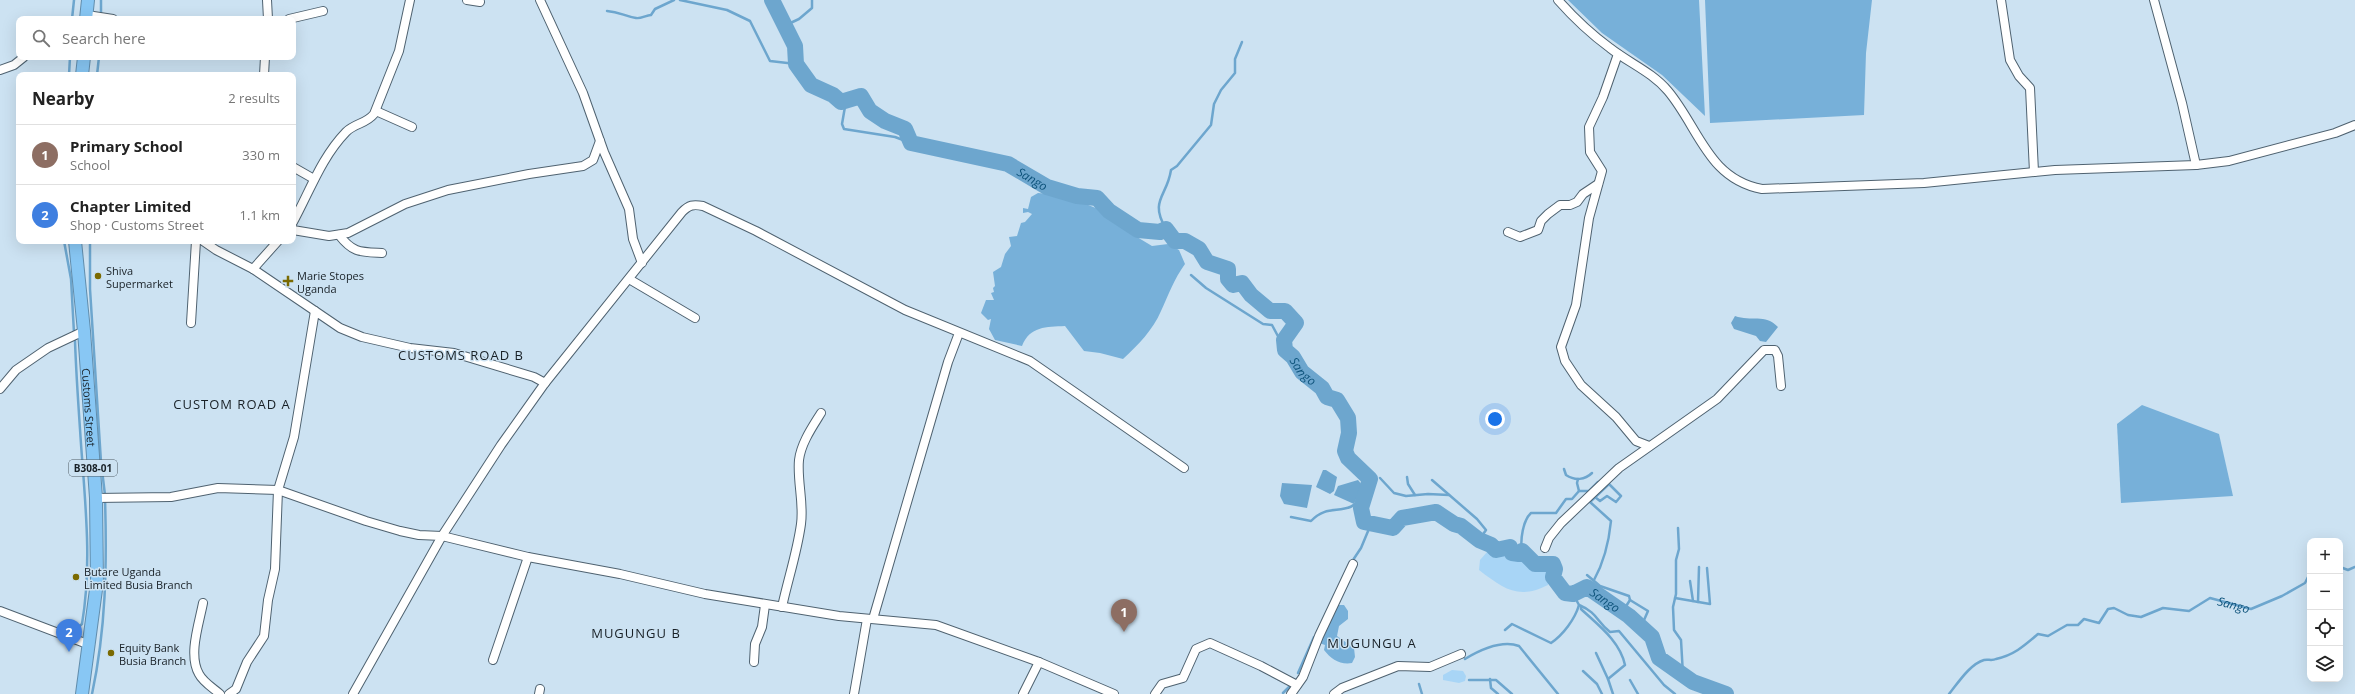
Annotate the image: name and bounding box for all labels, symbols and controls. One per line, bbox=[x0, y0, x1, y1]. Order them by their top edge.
search box bbox=[16, 16, 296, 60]
icon: search bbox=[30, 27, 52, 49]
text: Search here bbox=[62, 28, 146, 48]
text: Nearby bbox=[32, 87, 94, 110]
text: 2 results bbox=[228, 89, 280, 107]
text: Primary School bbox=[70, 136, 183, 156]
text: 1 bbox=[41, 146, 49, 164]
text: 330 m bbox=[242, 146, 280, 164]
text: School bbox=[70, 156, 110, 174]
water label: Sango bbox=[1014, 163, 1051, 194]
text: Chapter Limited bbox=[70, 196, 191, 216]
text: 2 bbox=[41, 206, 49, 224]
text: 1.1 km bbox=[239, 206, 280, 224]
text: Shop · Customs Street bbox=[70, 216, 204, 234]
place label: Shiva Supermarket bbox=[106, 263, 173, 291]
place label: Marie Stopes Uganda bbox=[297, 268, 364, 296]
marker: Shiva Supermarket bbox=[93, 271, 103, 281]
marker: Marie Stopes Uganda bbox=[282, 275, 294, 287]
district label: CUSTOMS ROAD B bbox=[398, 346, 524, 364]
water label: Sango bbox=[1286, 354, 1320, 389]
street label: Customs Street bbox=[79, 368, 100, 447]
district label: CUSTOM ROAD A bbox=[173, 395, 291, 413]
your location bbox=[1485, 409, 1505, 429]
road number: B308-01 bbox=[69, 460, 117, 476]
map controls bbox=[2307, 538, 2343, 682]
button: + bbox=[2307, 538, 2343, 574]
place label: Butare Uganda Limited Busia Branch bbox=[84, 564, 192, 592]
marker: Butare Uganda Limited Busia Branch bbox=[71, 572, 81, 582]
button: − bbox=[2307, 574, 2343, 610]
water label: Sango bbox=[1587, 583, 1624, 616]
water label: Sango bbox=[2216, 592, 2252, 617]
pin: 1 bbox=[1111, 599, 1137, 632]
button: locate bbox=[2307, 610, 2343, 646]
pin: 2 bbox=[56, 619, 82, 652]
district label: MUGUNGU B bbox=[591, 624, 681, 642]
district label: MUGUNGU A bbox=[1327, 634, 1417, 652]
place label: Equity Bank Busia Branch bbox=[119, 640, 186, 668]
button: layers bbox=[2307, 646, 2343, 682]
marker: Equity Bank Busia Branch bbox=[106, 648, 116, 658]

